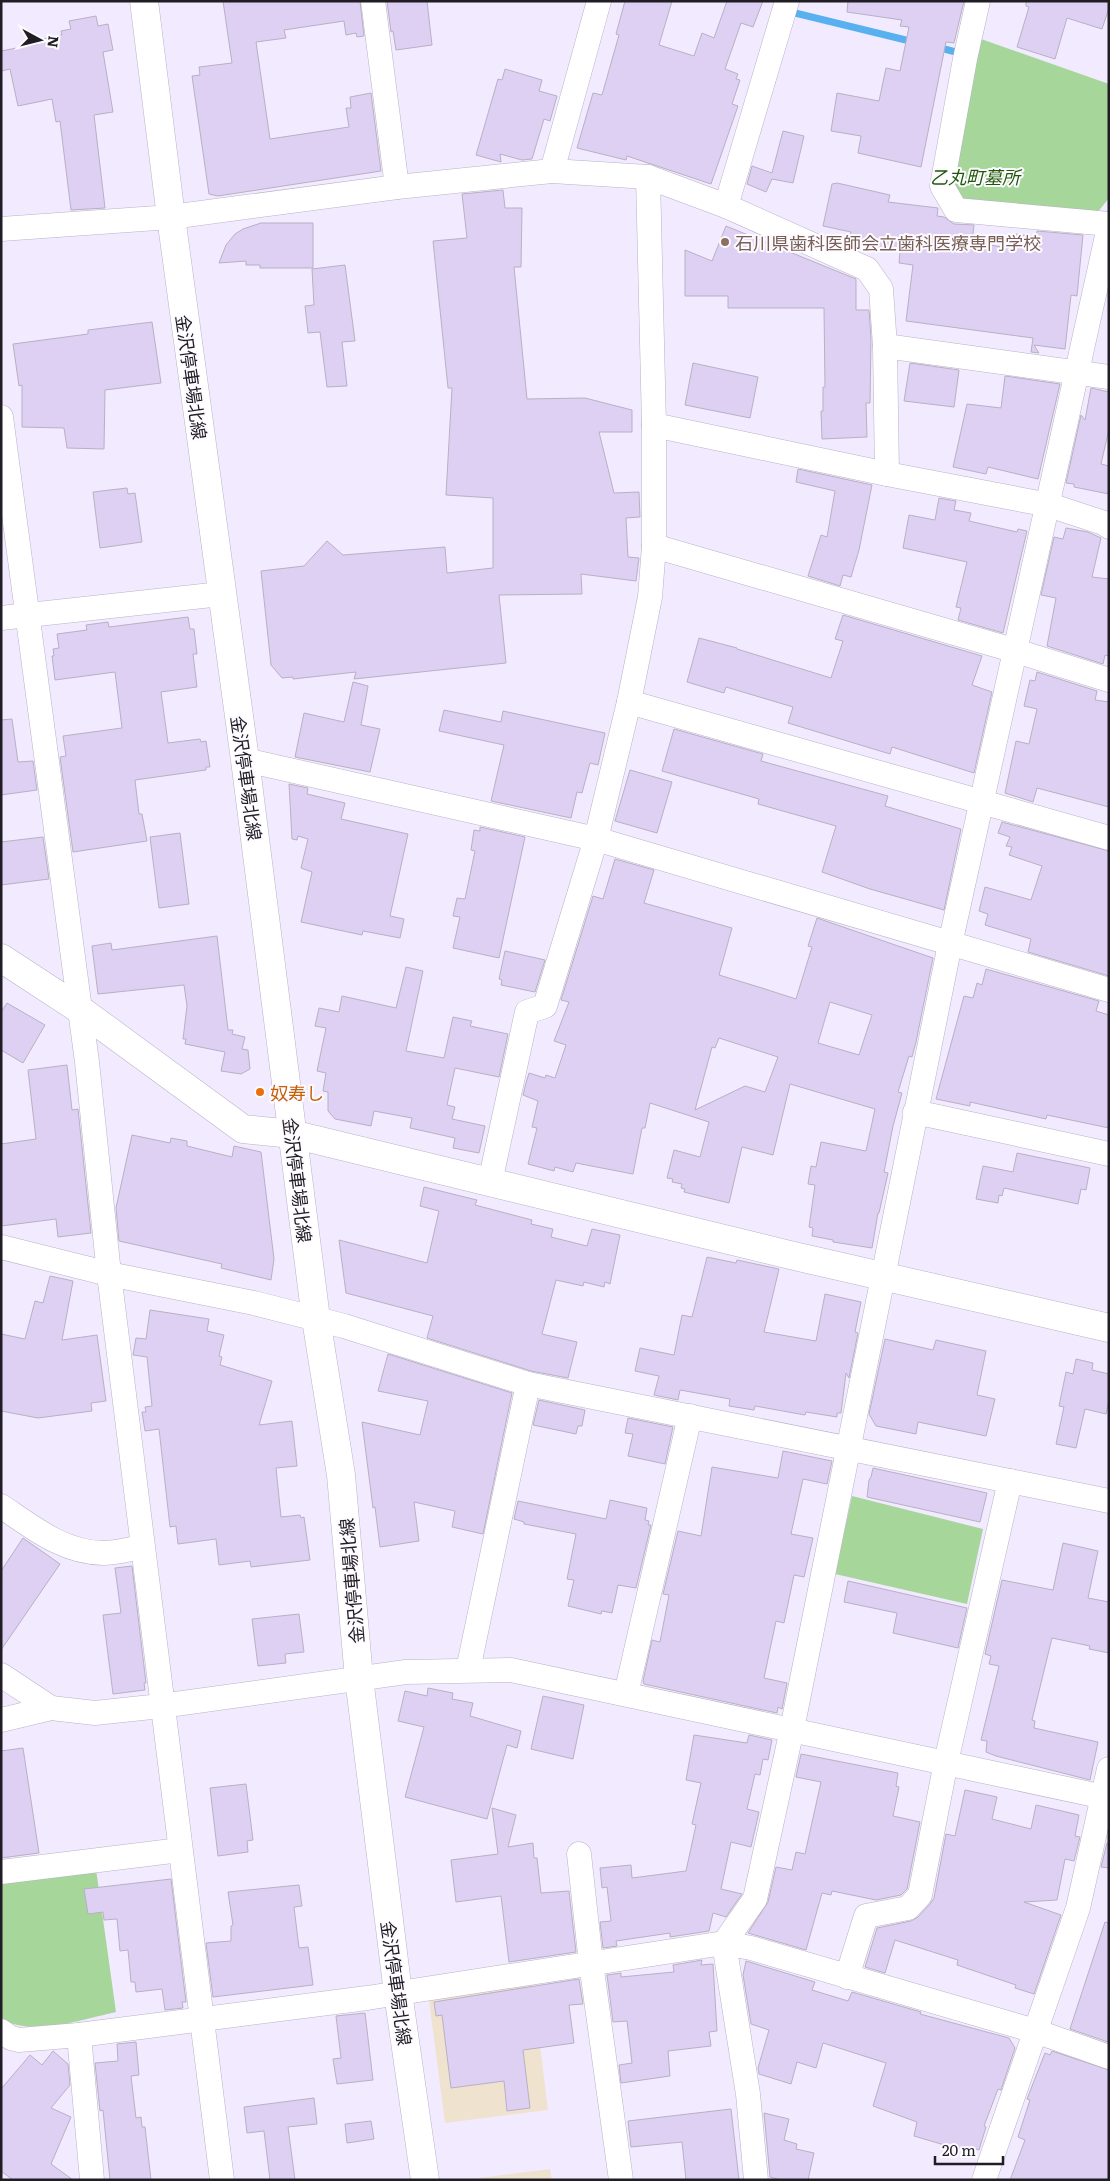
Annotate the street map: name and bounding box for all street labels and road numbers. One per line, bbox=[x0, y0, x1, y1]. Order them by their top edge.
street label: 金沢停車場北線 bbox=[170, 313, 214, 441]
street label: 金沢停車場北線 bbox=[225, 714, 269, 842]
street label: 金沢停車場北線 bbox=[277, 1116, 319, 1244]
street label: 金沢停車場北線 bbox=[332, 1517, 370, 1645]
street label: 金沢停車場北線 bbox=[375, 1919, 419, 2047]

